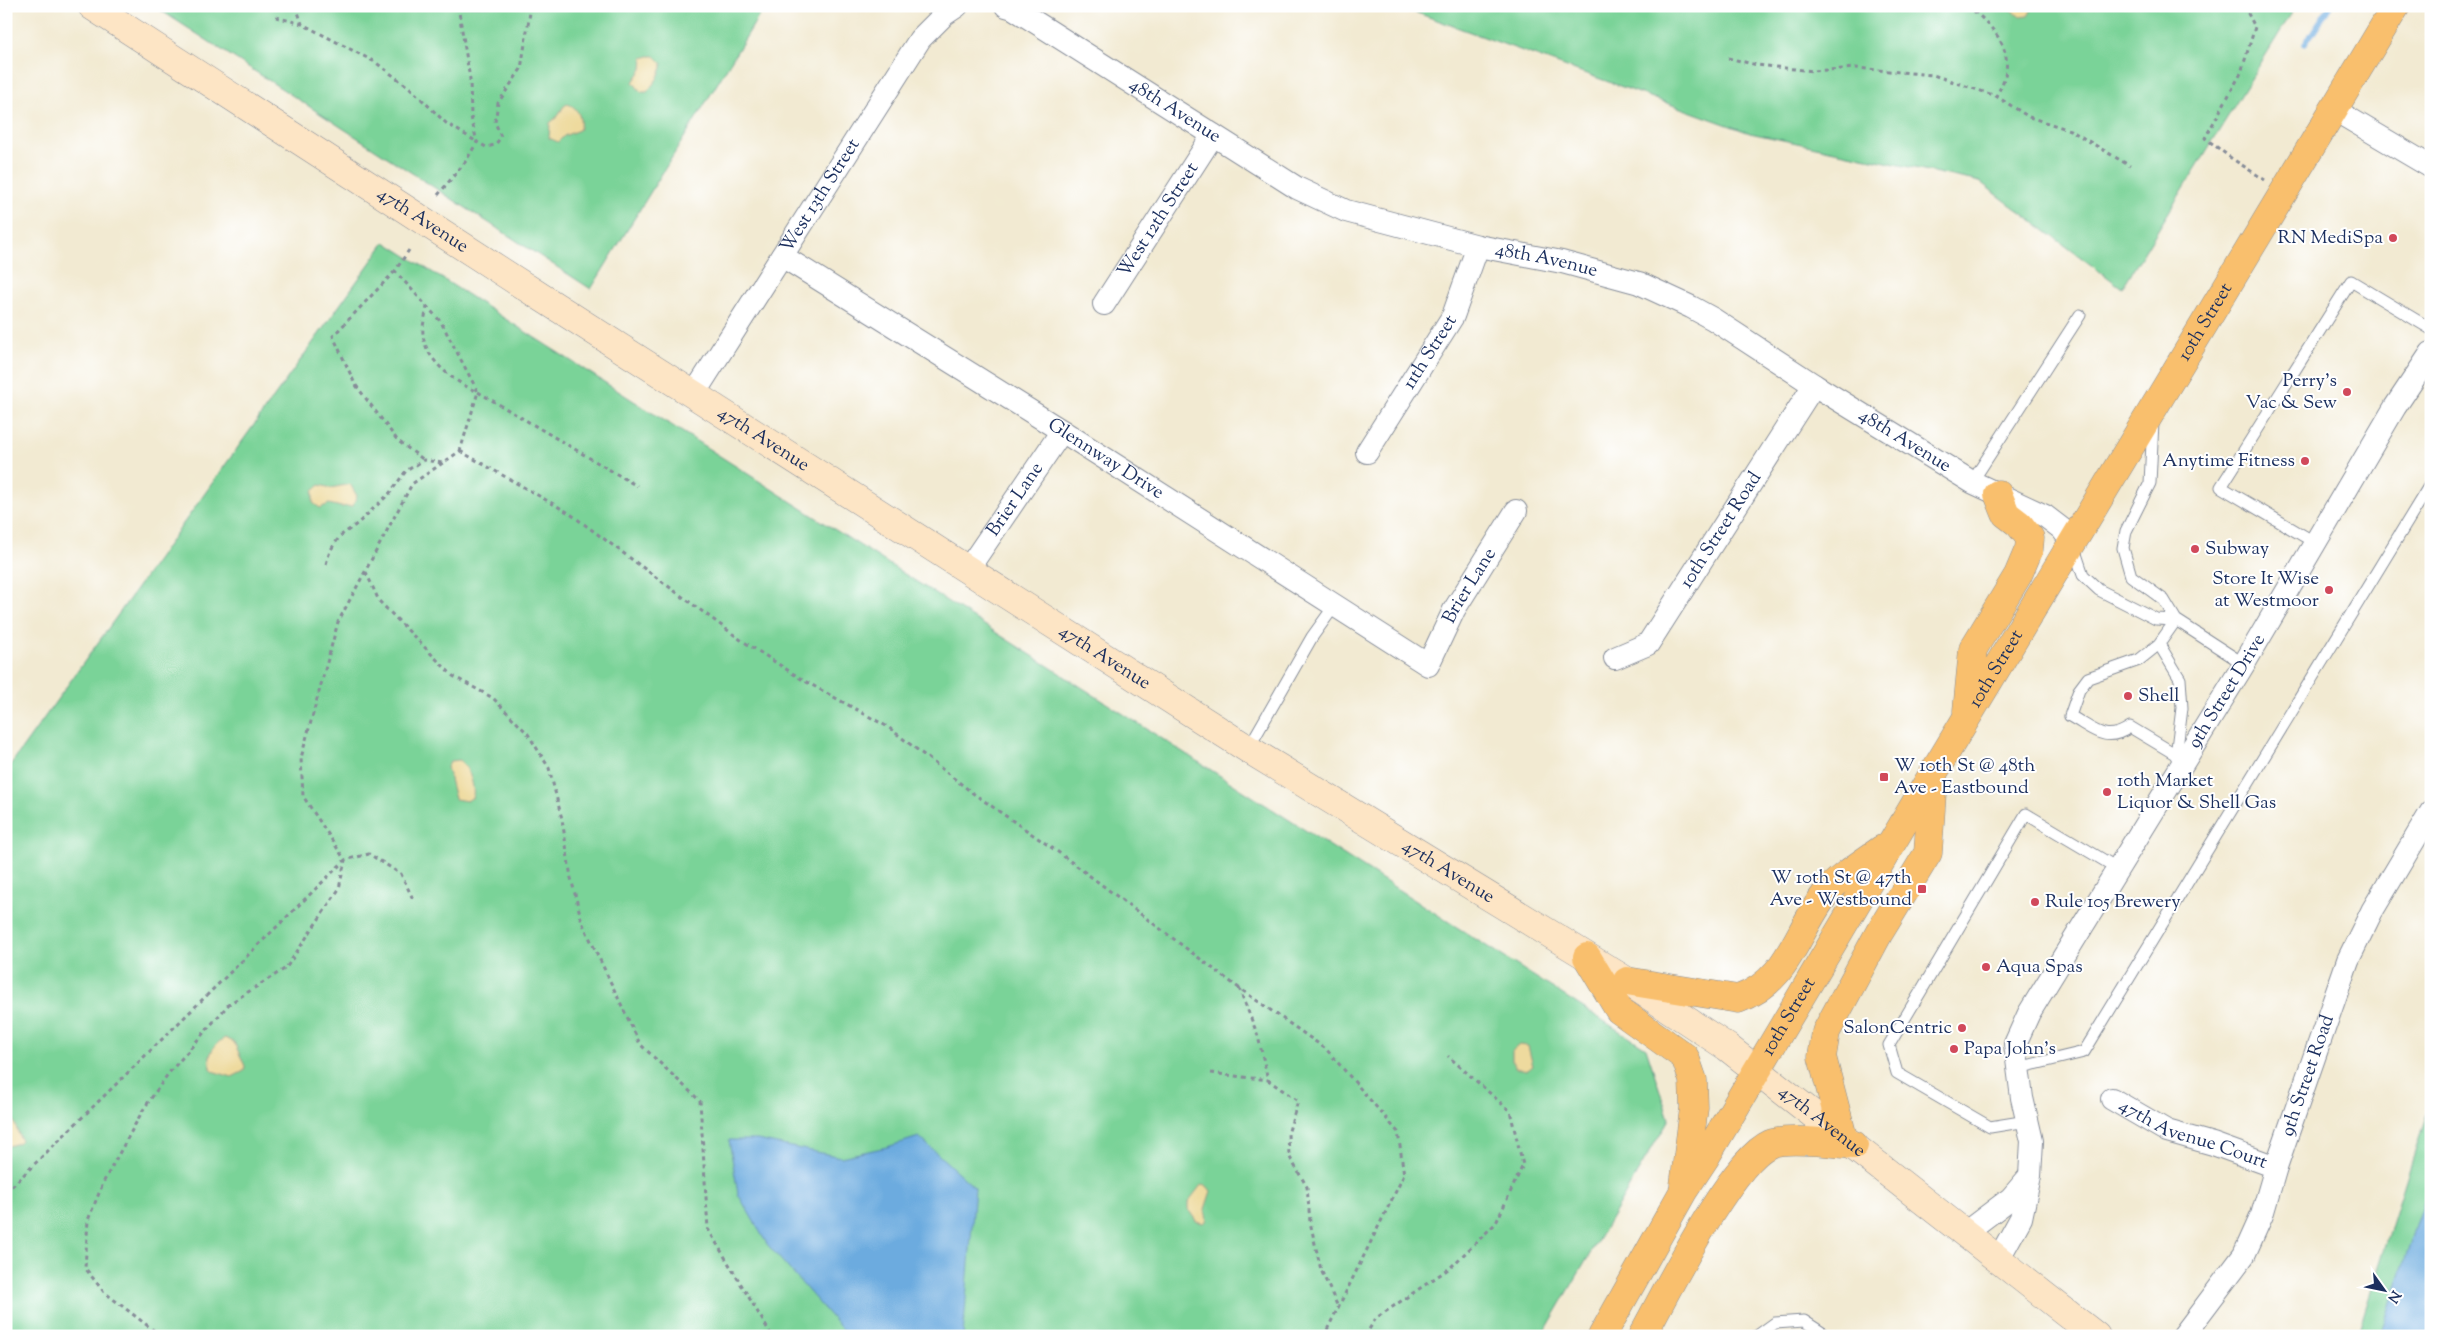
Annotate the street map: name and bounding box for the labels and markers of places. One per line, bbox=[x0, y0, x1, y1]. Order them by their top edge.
place label: RN MediSpa bbox=[2277, 225, 2383, 252]
marker: RN MediSpa bbox=[2387, 232, 2399, 244]
place label: Perry's Vac & Sew bbox=[2246, 368, 2337, 417]
marker: Perry's Vac & Sew bbox=[2341, 386, 2353, 398]
place label: Anytime Fitness bbox=[2162, 448, 2295, 475]
marker: Anytime Fitness bbox=[2299, 455, 2311, 467]
place label: Subway bbox=[2205, 536, 2270, 563]
marker: Subway bbox=[2189, 543, 2201, 555]
place label: Store It Wise at Westmoor bbox=[2212, 566, 2319, 615]
marker: Store It Wise at Westmoor bbox=[2323, 584, 2335, 596]
place label: Shell bbox=[2138, 683, 2180, 710]
marker: Shell bbox=[2122, 690, 2134, 702]
place label: W 10th St @ 48th Ave - Eastbound bbox=[1894, 753, 2035, 802]
place label: 10th Market Liquor & Shell Gas bbox=[2117, 768, 2276, 817]
marker: W 10th St @ 48th Ave - Eastbound bbox=[1878, 771, 1890, 783]
marker: 10th Market Liquor & Shell Gas bbox=[2101, 786, 2113, 798]
place label: W 10th St @ 47th Ave - Westbound bbox=[1769, 865, 1912, 914]
marker: W 10th St @ 47th Ave - Westbound bbox=[1916, 883, 1928, 895]
place label: Rule 105 Brewery bbox=[2045, 889, 2181, 916]
marker: Rule 105 Brewery bbox=[2029, 896, 2041, 908]
place label: Aqua Spas bbox=[1996, 954, 2083, 981]
marker: Aqua Spas bbox=[1980, 961, 1992, 973]
place label: SalonCentric bbox=[1843, 1015, 1952, 1042]
marker: SalonCentric bbox=[1956, 1022, 1968, 1034]
place label: Papa John's bbox=[1964, 1036, 2056, 1063]
marker: Papa John's bbox=[1948, 1043, 1960, 1055]

